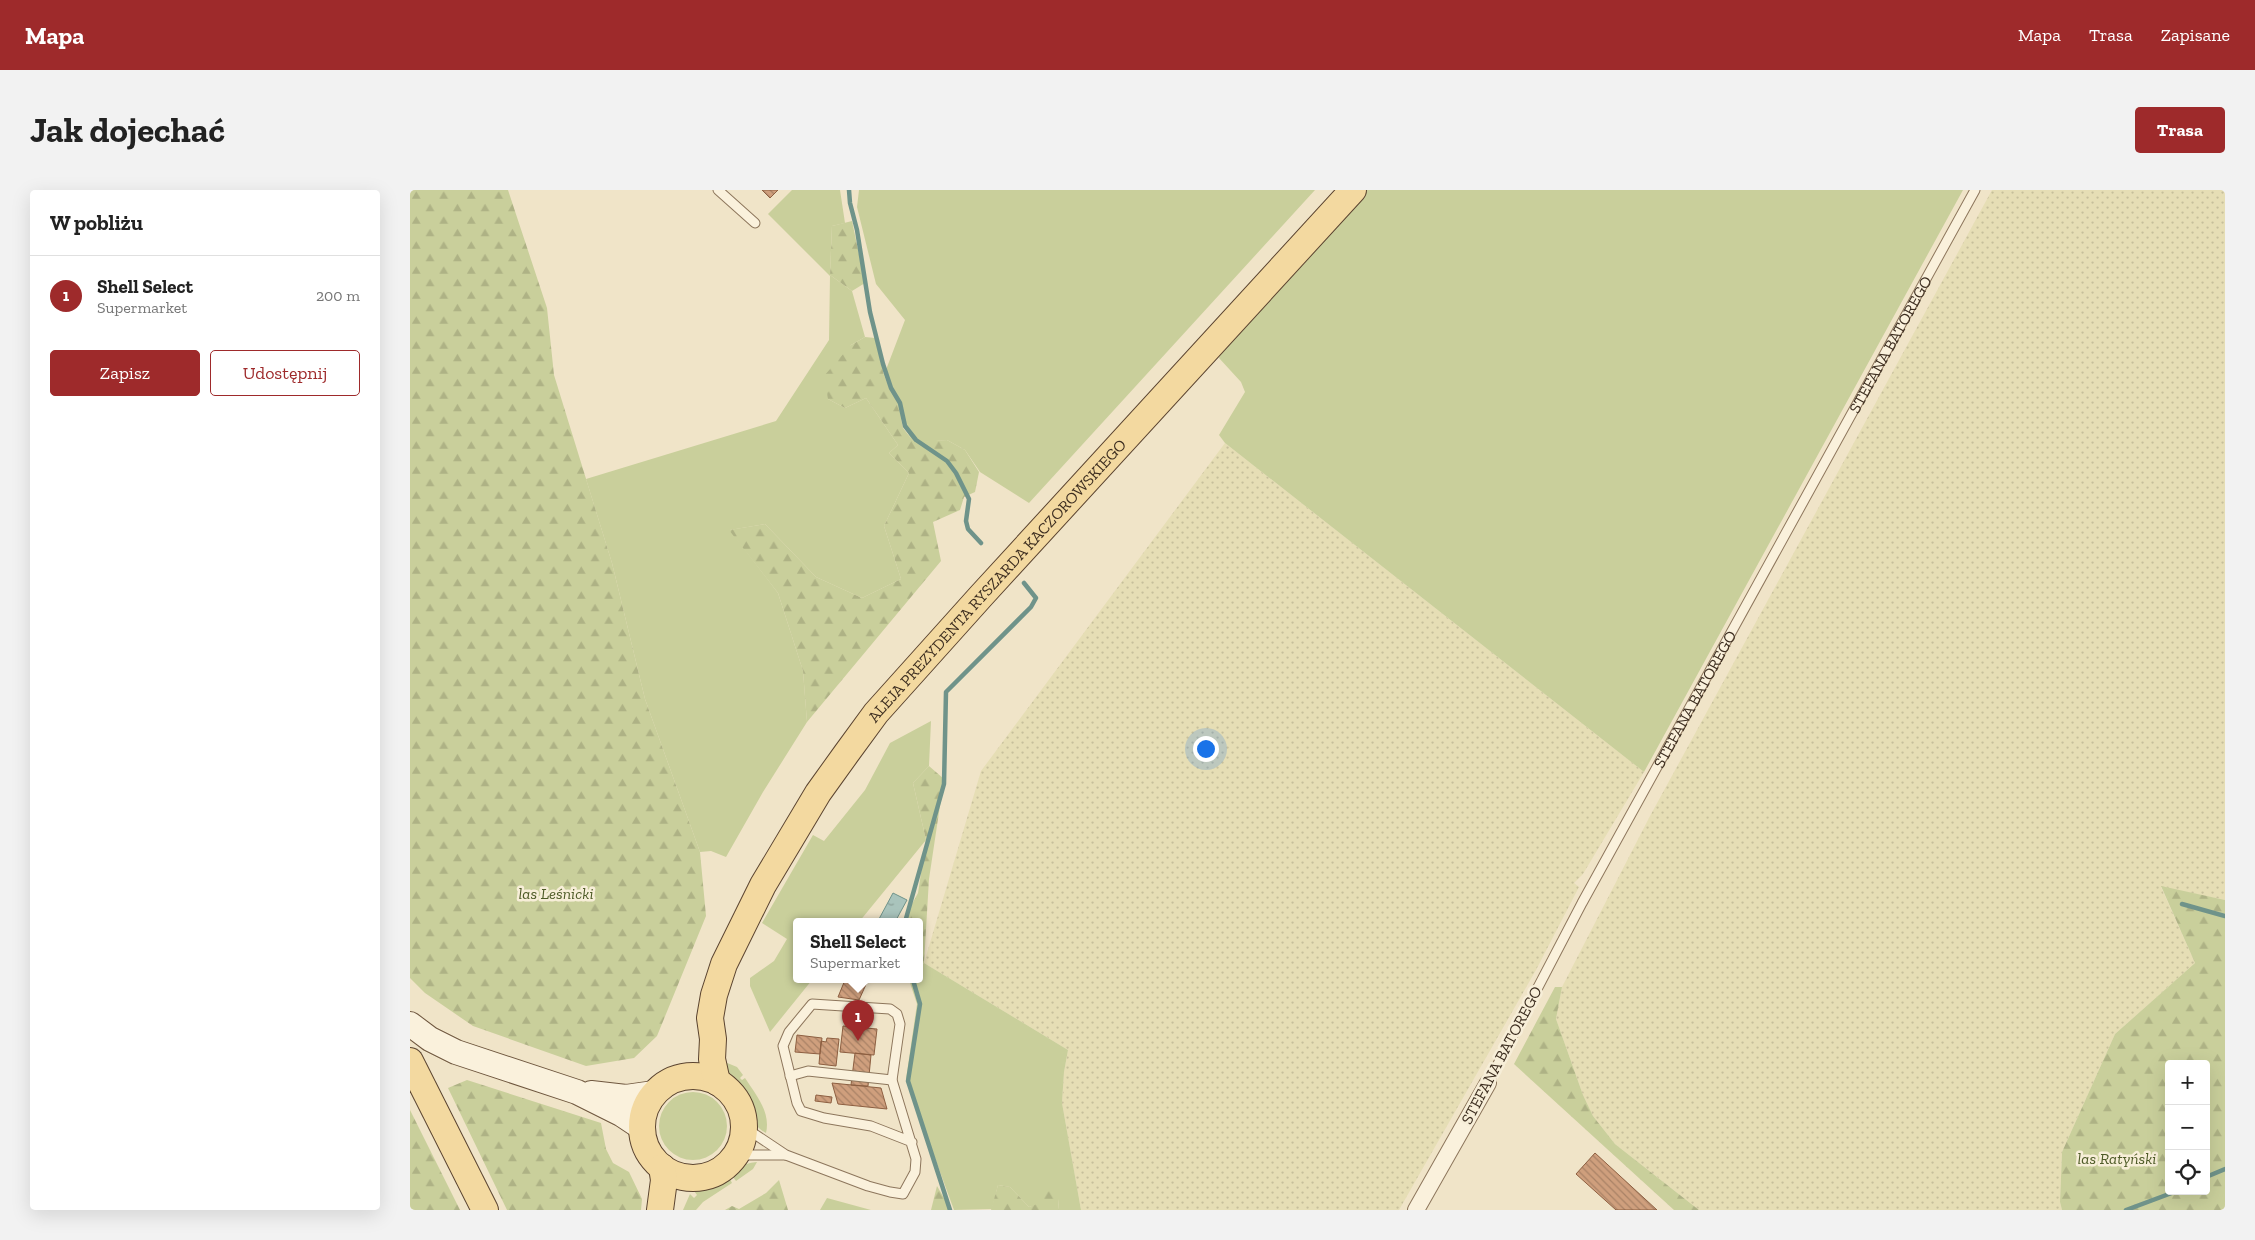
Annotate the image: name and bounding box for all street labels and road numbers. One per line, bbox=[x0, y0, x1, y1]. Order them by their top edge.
street label: STEFANA BATOREGO bbox=[1845, 272, 1936, 416]
street label: ALEJA PREZYDENTA RYSZARDA KACZOROWSKIEGO bbox=[864, 435, 1130, 726]
street label: STEFANA BATOREGO bbox=[1649, 627, 1740, 771]
street label: STEFANA BATOREGO bbox=[1457, 983, 1546, 1127]

